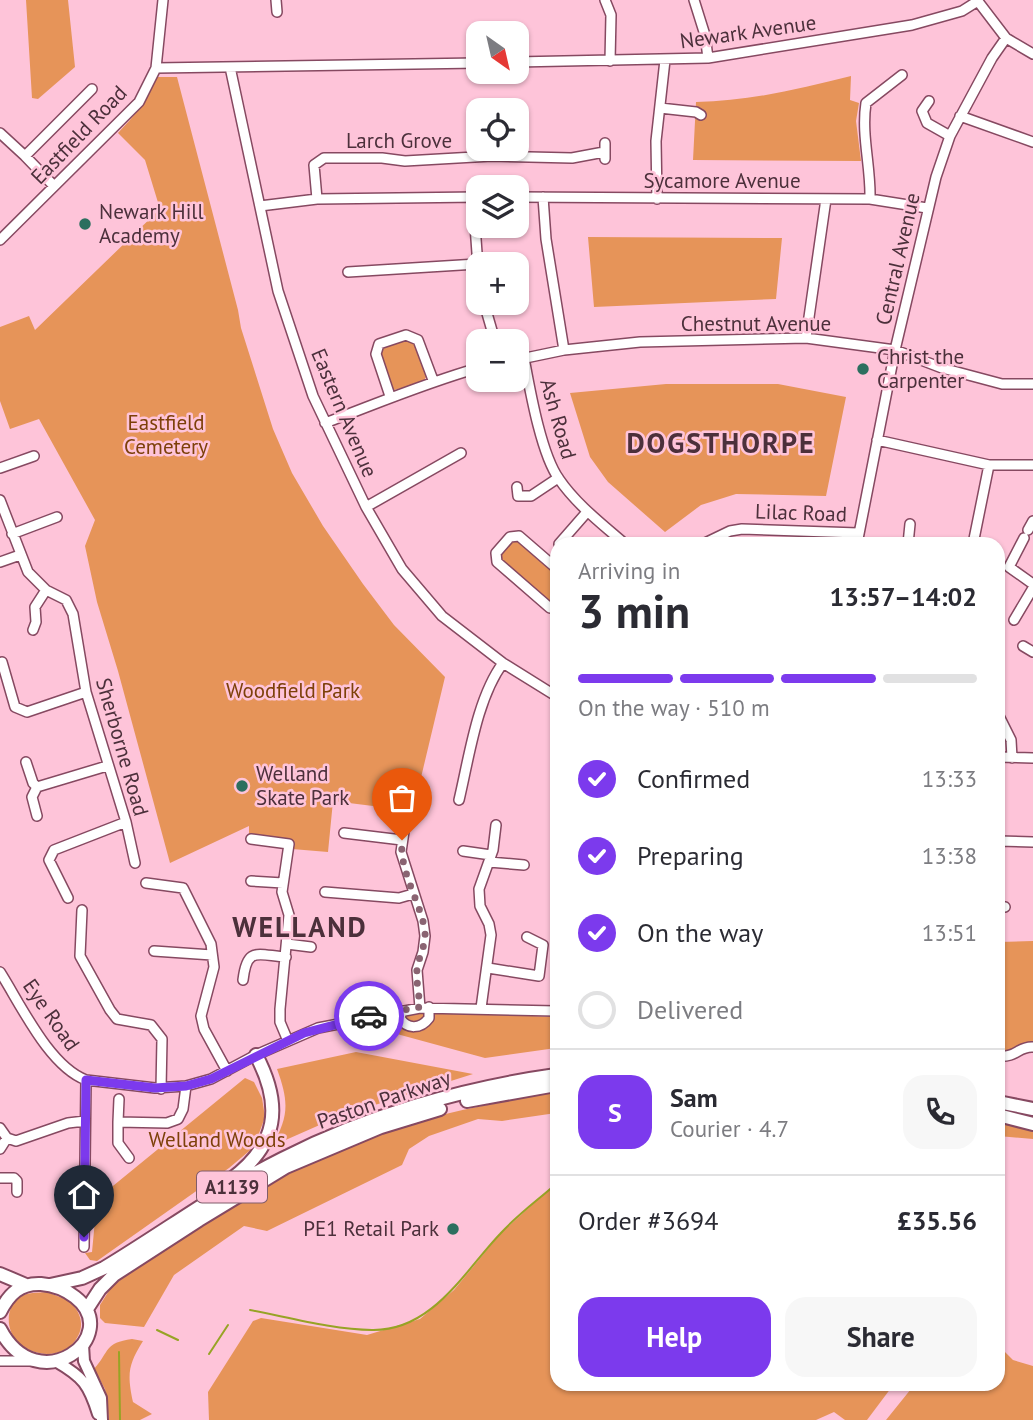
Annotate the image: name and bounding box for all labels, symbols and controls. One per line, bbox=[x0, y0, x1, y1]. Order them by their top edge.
street label: Newark Avenue bbox=[678, 9, 818, 54]
north arrow bbox=[466, 21, 528, 84]
map controls bbox=[466, 21, 529, 392]
street label: Eastfield Road bbox=[25, 80, 133, 190]
button: locate bbox=[466, 98, 529, 161]
street label: Larch Grove bbox=[346, 127, 452, 154]
street label: Sycamore Avenue bbox=[643, 167, 801, 194]
button: layers bbox=[466, 175, 529, 238]
street label: Central Avenue bbox=[869, 190, 926, 328]
place label: Newark Hill Academy bbox=[99, 198, 204, 249]
marker: Newark Hill Academy bbox=[77, 216, 93, 232]
button: + bbox=[466, 252, 529, 315]
street label: Chestnut Avenue bbox=[681, 310, 831, 337]
button: − bbox=[466, 329, 529, 392]
place label: Christ the Carpenter bbox=[877, 343, 964, 394]
street label: Eastern Avenue bbox=[305, 344, 384, 481]
marker: Christ the Carpenter bbox=[855, 361, 871, 377]
street label: Ash Road bbox=[534, 375, 583, 462]
park label: Eastfield Cemetery bbox=[124, 409, 208, 460]
district label: DOGSTHORPE bbox=[626, 424, 816, 461]
street label: Lilac Road bbox=[755, 497, 847, 528]
text: Arriving in bbox=[578, 556, 680, 585]
text: 13:57–14:02 bbox=[830, 580, 977, 613]
text: 3 min bbox=[578, 581, 690, 641]
street label: Sherborne Road bbox=[90, 675, 155, 819]
park label: Woodfield Park bbox=[226, 677, 360, 704]
text: On the way · 510 m bbox=[578, 693, 770, 722]
place label: Welland Skate Park bbox=[256, 760, 349, 811]
icon: check bbox=[578, 760, 616, 798]
text: Confirmed bbox=[637, 762, 750, 795]
text: 13:33 bbox=[922, 764, 977, 793]
pin bbox=[372, 768, 432, 840]
marker: Welland Skate Park bbox=[234, 778, 250, 794]
icon: bag bbox=[383, 779, 421, 817]
icon: check bbox=[578, 837, 616, 875]
text: Preparing bbox=[637, 839, 744, 872]
text: 13:38 bbox=[922, 841, 977, 870]
district label: WELLAND bbox=[232, 908, 368, 945]
icon: check bbox=[578, 914, 616, 952]
text: On the way bbox=[637, 916, 763, 949]
text: 13:51 bbox=[922, 918, 977, 947]
street label: Eye Road bbox=[17, 974, 86, 1056]
courier bbox=[334, 981, 404, 1051]
text: Delivered bbox=[637, 993, 743, 1026]
icon: car bbox=[350, 997, 388, 1035]
street label: Paston Parkway bbox=[313, 1064, 454, 1135]
button: phone bbox=[903, 1075, 977, 1149]
text: Sam bbox=[670, 1081, 718, 1114]
text: S bbox=[608, 1096, 622, 1129]
text: Courier · 4.7 bbox=[670, 1114, 789, 1143]
park label: Welland Woods bbox=[148, 1126, 286, 1153]
pin bbox=[54, 1165, 114, 1237]
road number: A1139 bbox=[197, 1172, 267, 1203]
icon: home bbox=[65, 1176, 103, 1214]
text: Order #3694 bbox=[578, 1204, 718, 1237]
text: £35.56 bbox=[897, 1204, 977, 1237]
place label: PE1 Retail Park bbox=[303, 1215, 439, 1242]
marker: PE1 Retail Park bbox=[445, 1221, 461, 1237]
button: Help bbox=[578, 1297, 771, 1377]
button: Share bbox=[785, 1297, 977, 1377]

